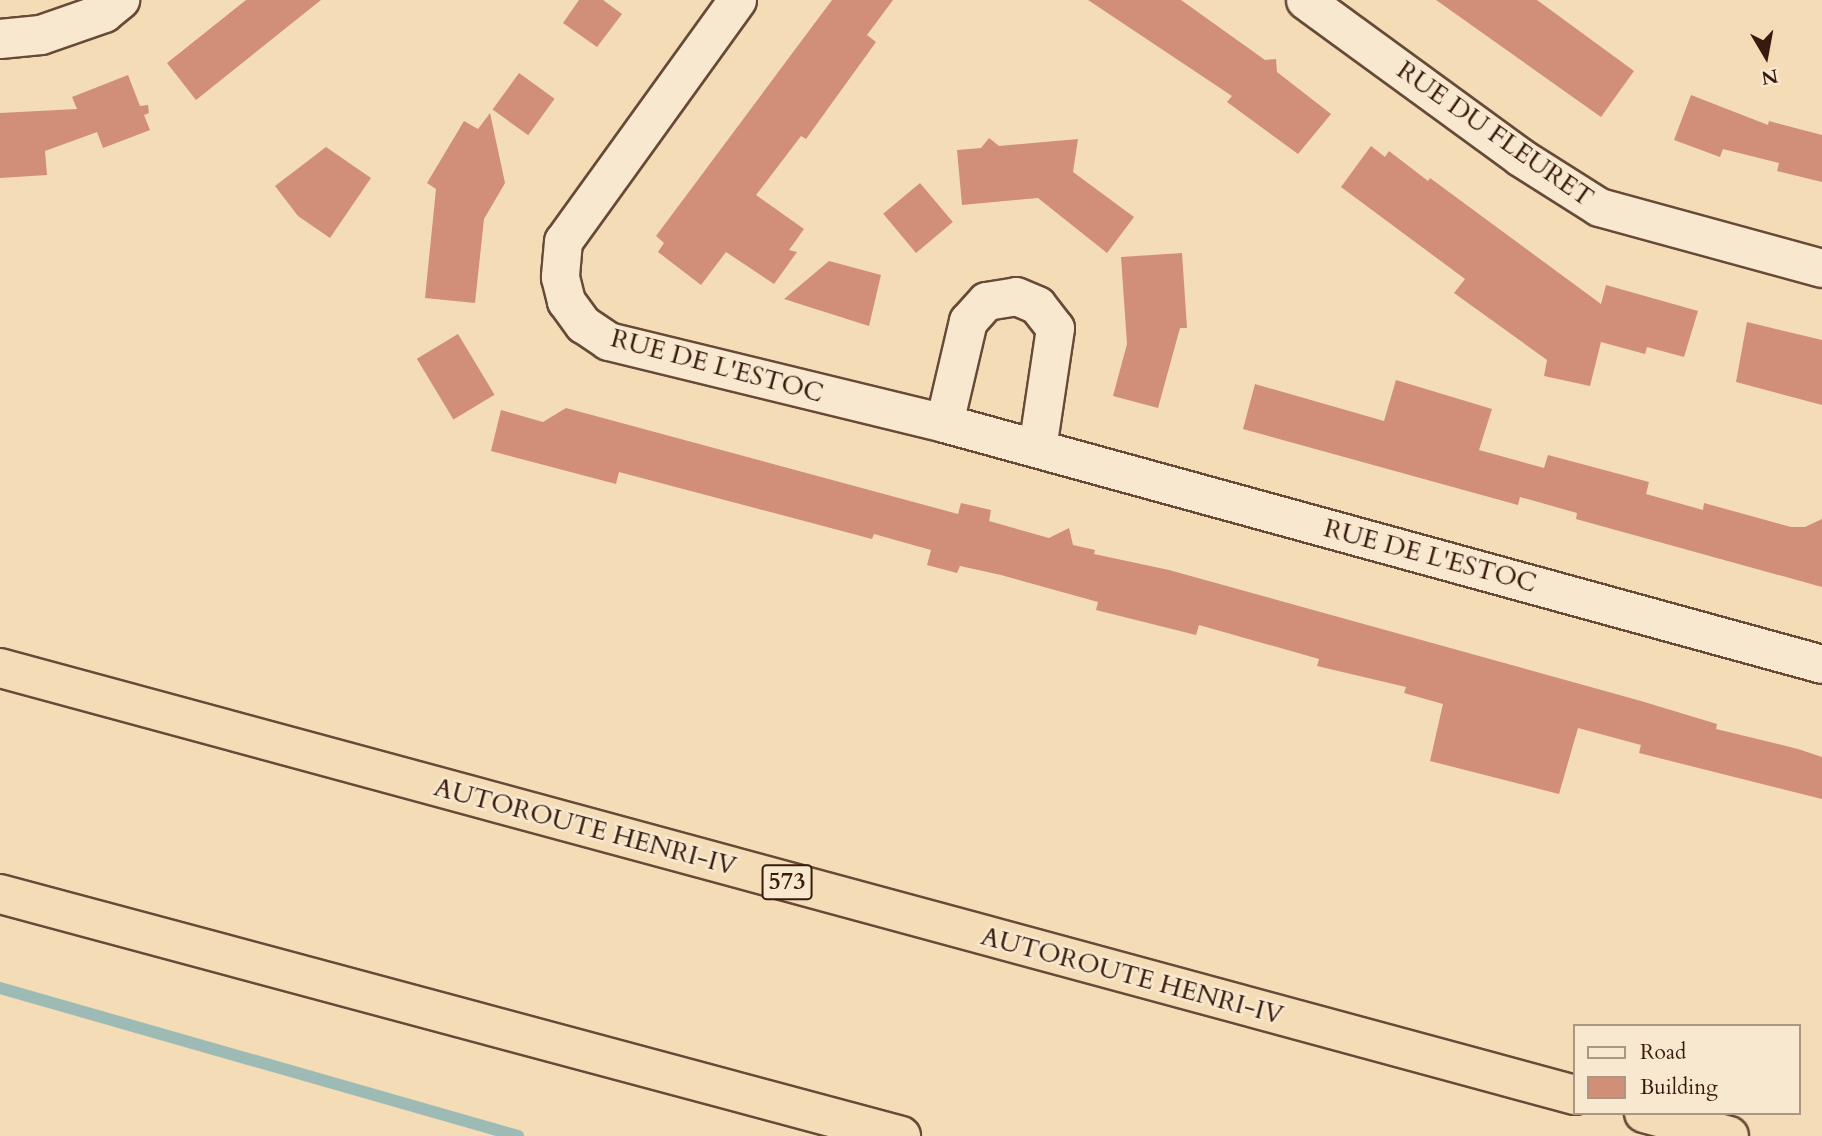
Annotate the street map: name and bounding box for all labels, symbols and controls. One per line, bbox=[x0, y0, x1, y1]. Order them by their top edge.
north arrow bbox=[1731, 21, 1801, 91]
street label: RUE DU FLEURET bbox=[1391, 55, 1599, 213]
text: N bbox=[1759, 62, 1780, 91]
street label: RUE DE L'ESTOC bbox=[607, 323, 827, 409]
street label: RUE DE L'ESTOC bbox=[1320, 513, 1540, 599]
street label: AUTOROUTE HENRI-IV bbox=[431, 772, 739, 882]
road number: 573 bbox=[761, 862, 813, 902]
street label: AUTOROUTE HENRI-IV bbox=[978, 921, 1286, 1031]
legend bbox=[1574, 1024, 1801, 1115]
text: Road bbox=[1640, 1038, 1686, 1067]
text: Building bbox=[1640, 1073, 1718, 1102]

